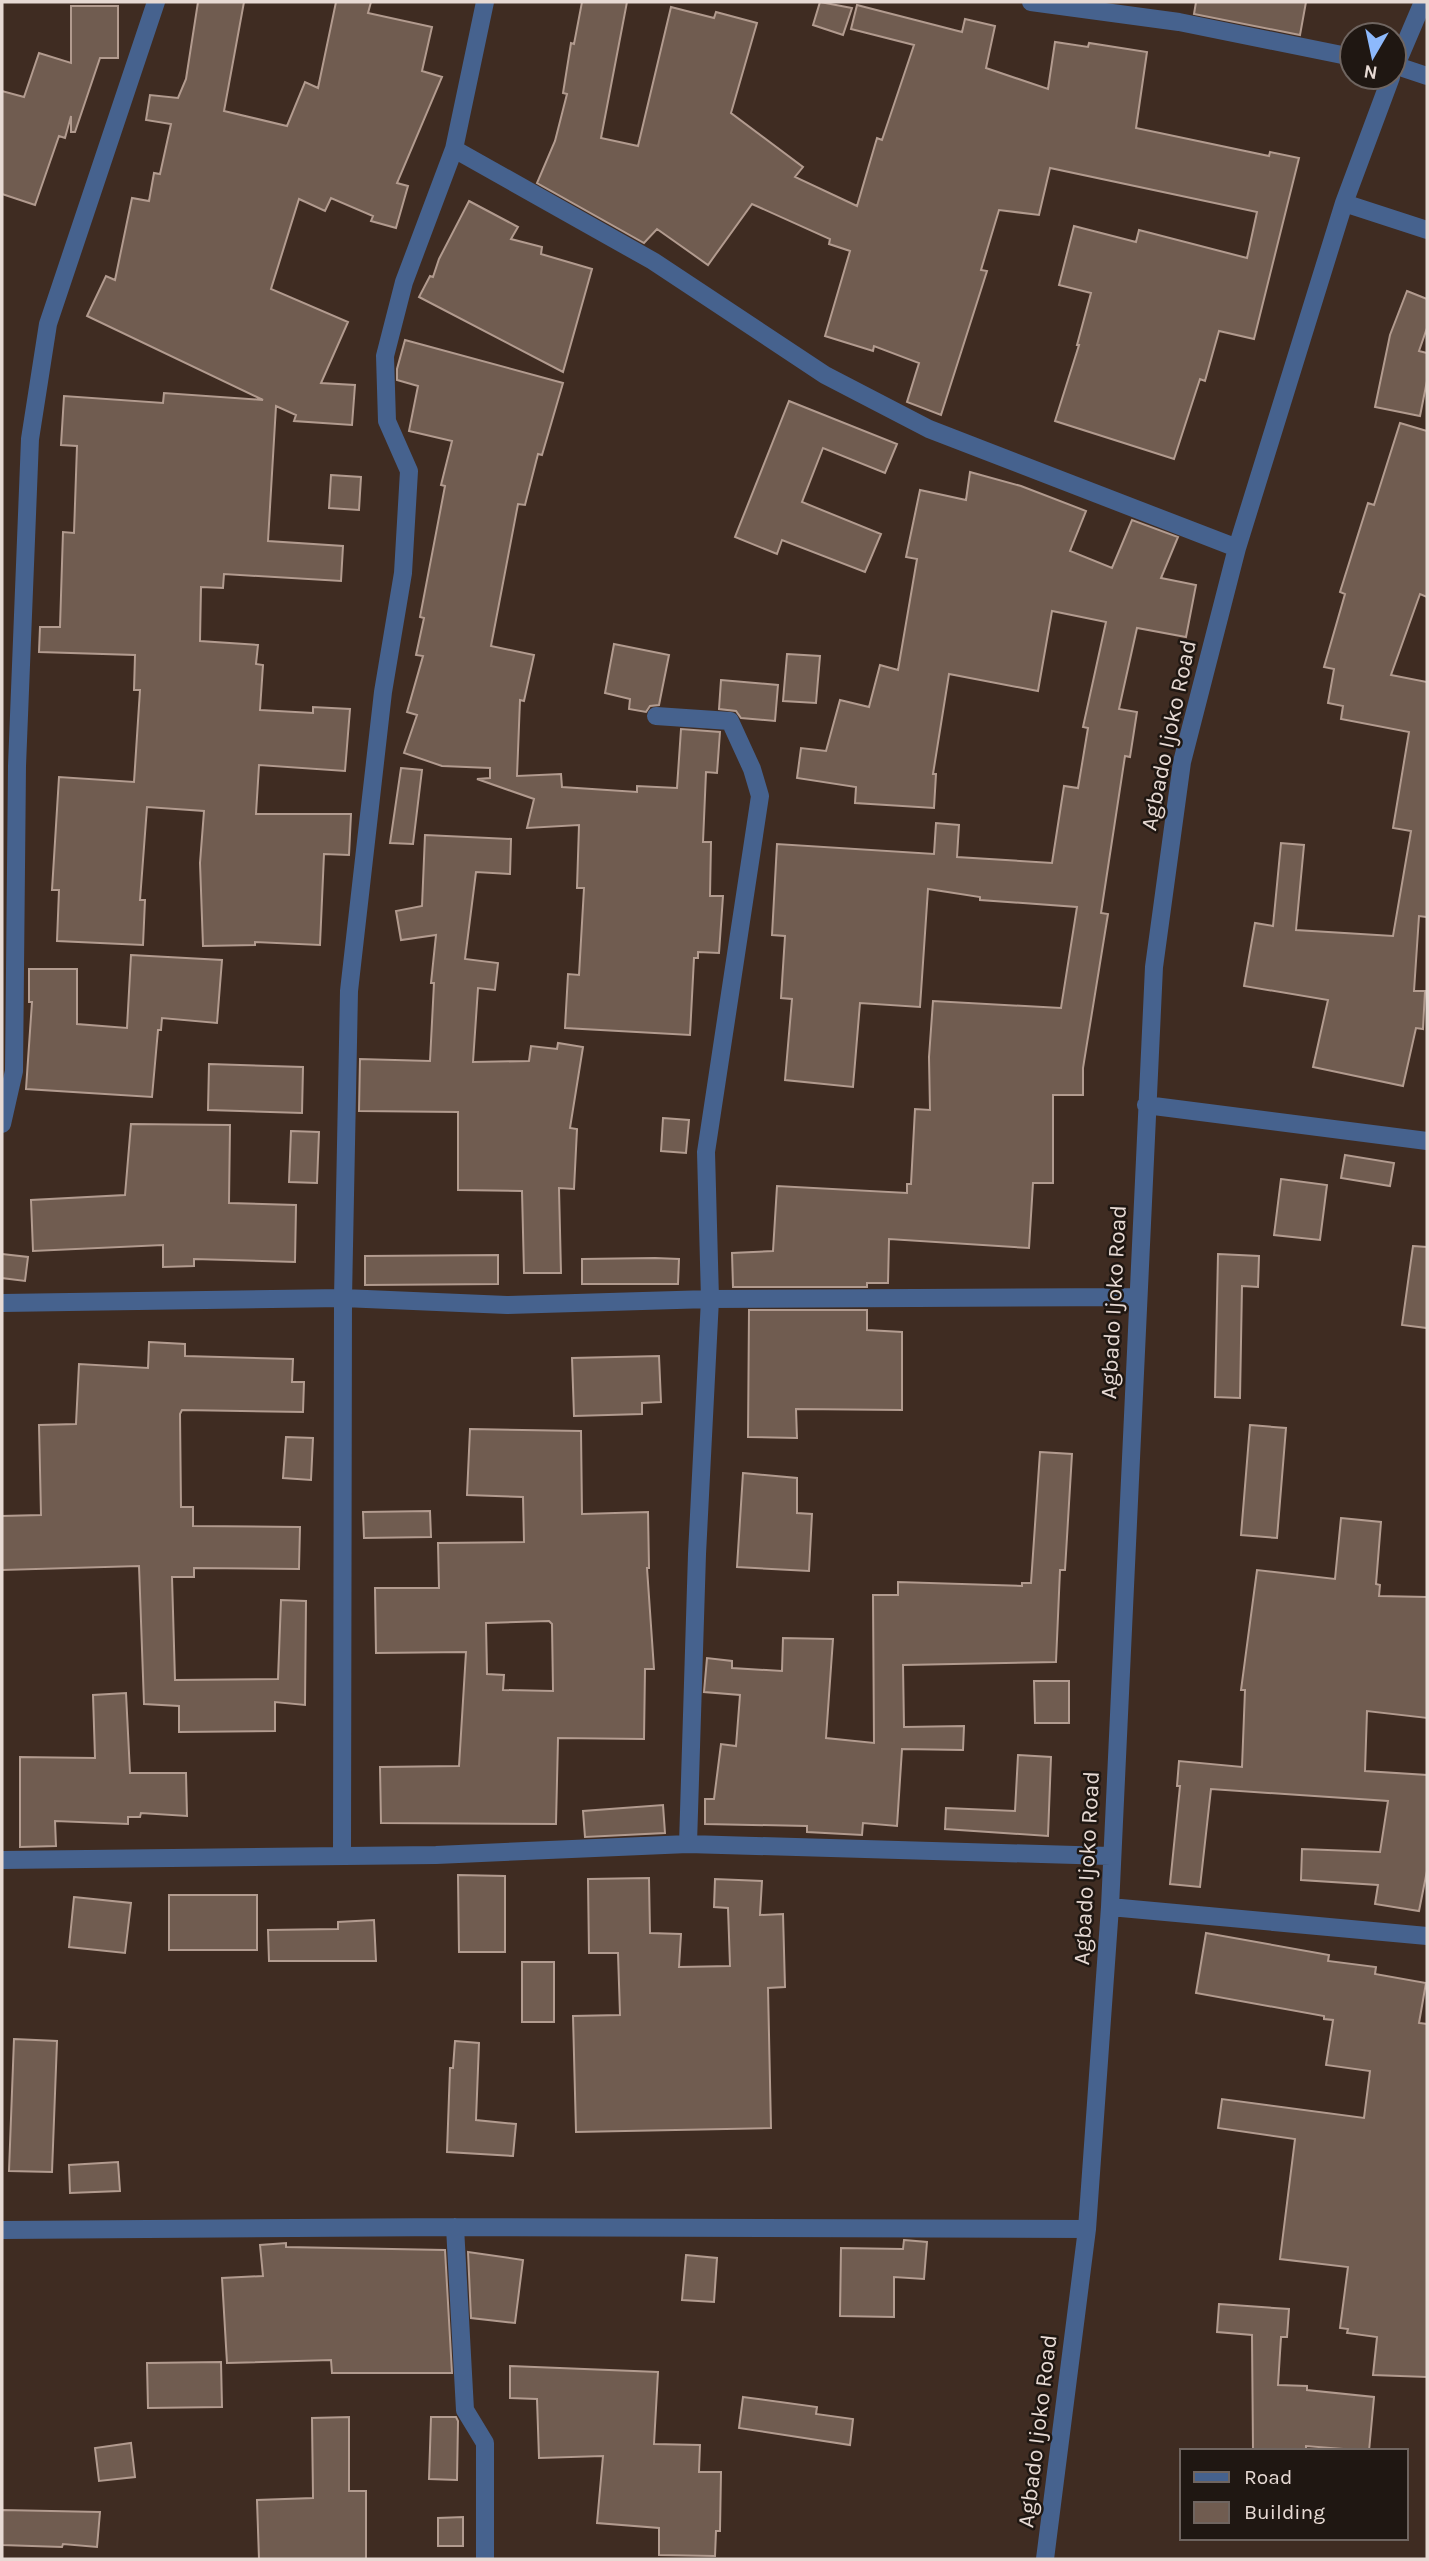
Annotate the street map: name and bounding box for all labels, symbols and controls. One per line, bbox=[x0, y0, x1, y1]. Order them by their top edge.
north arrow bbox=[1338, 21, 1408, 91]
text: N bbox=[1362, 60, 1379, 84]
street label: Agbado Ijoko Road bbox=[1135, 637, 1202, 833]
street label: Agbado Ijoko Road bbox=[1095, 1204, 1132, 1400]
street label: Agbado Ijoko Road bbox=[1068, 1770, 1105, 1966]
street label: Agbado Ijoko Road bbox=[1012, 2333, 1063, 2529]
legend bbox=[1180, 2449, 1408, 2540]
text: Road bbox=[1244, 2465, 1292, 2489]
text: Building bbox=[1244, 2500, 1325, 2524]

